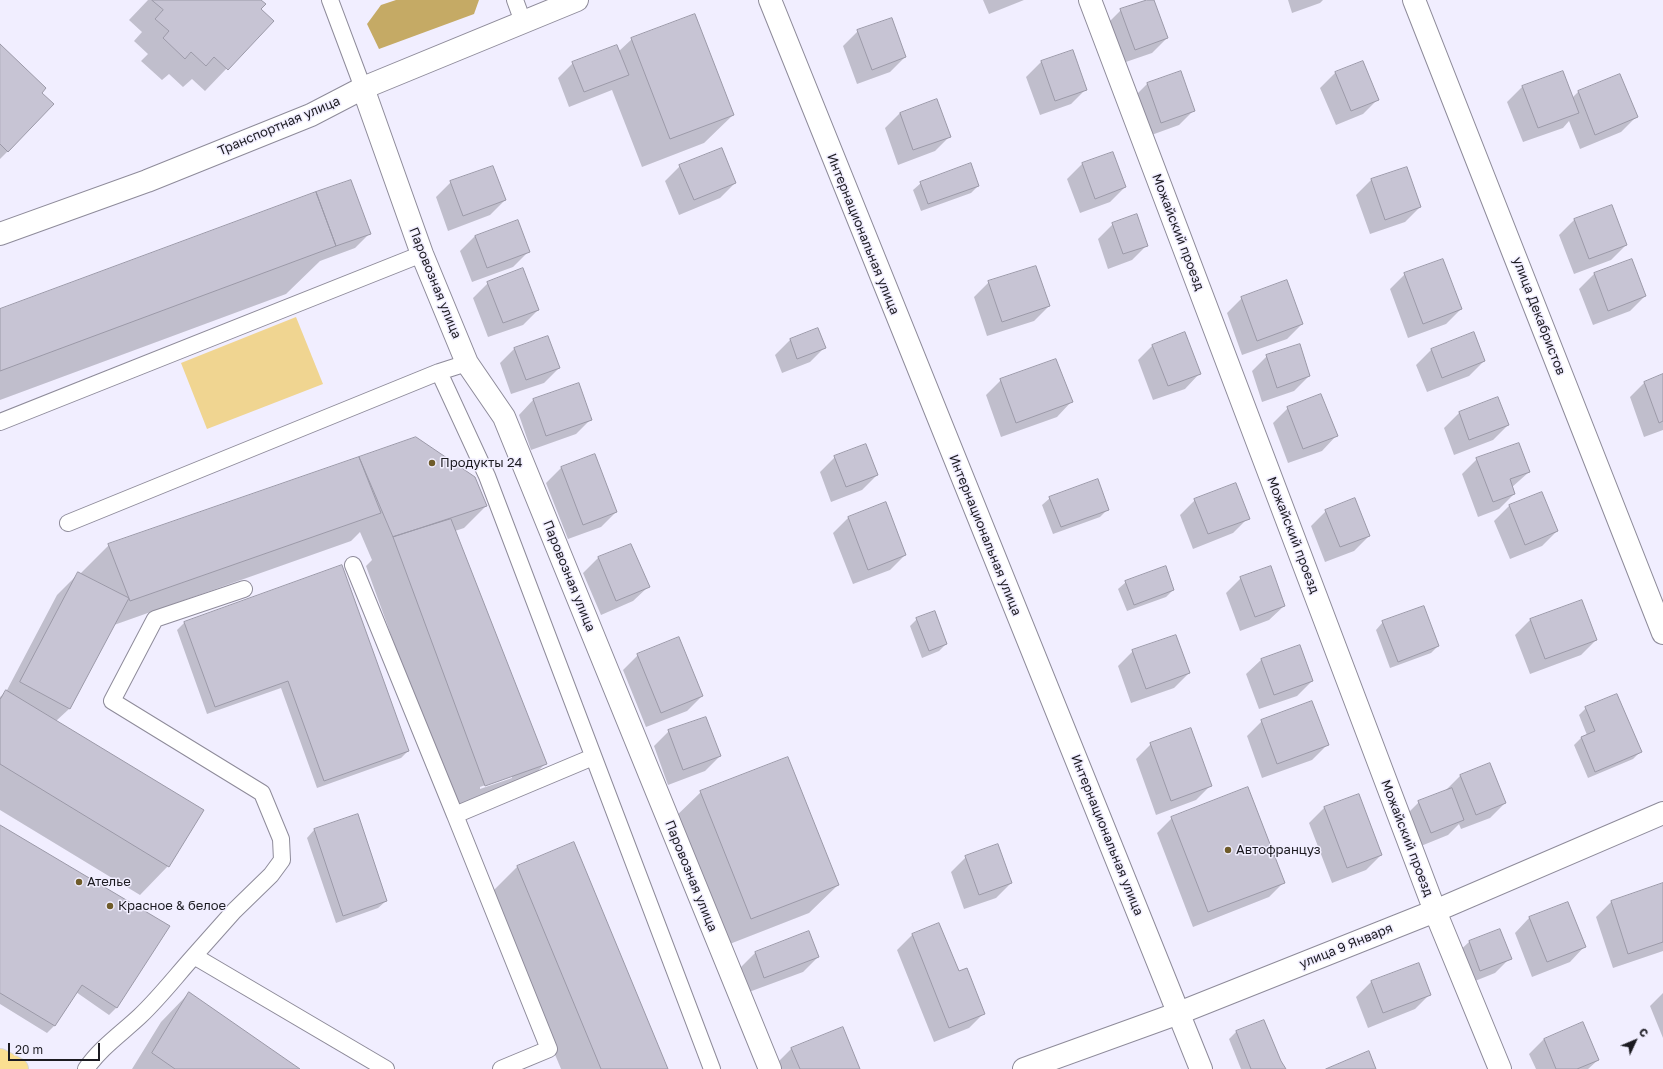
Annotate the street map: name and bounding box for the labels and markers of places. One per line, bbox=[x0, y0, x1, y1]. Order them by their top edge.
place label: Продукты 24 bbox=[440, 455, 522, 471]
marker: Продукты 24 bbox=[427, 458, 437, 468]
place label: Автофранцуз bbox=[1236, 842, 1321, 858]
marker: Автофранцуз bbox=[1223, 845, 1233, 855]
place label: Ателье bbox=[87, 874, 131, 890]
marker: Ателье bbox=[74, 877, 84, 887]
place label: Красное & белое bbox=[118, 898, 226, 914]
marker: Красное & белое bbox=[105, 901, 115, 911]

